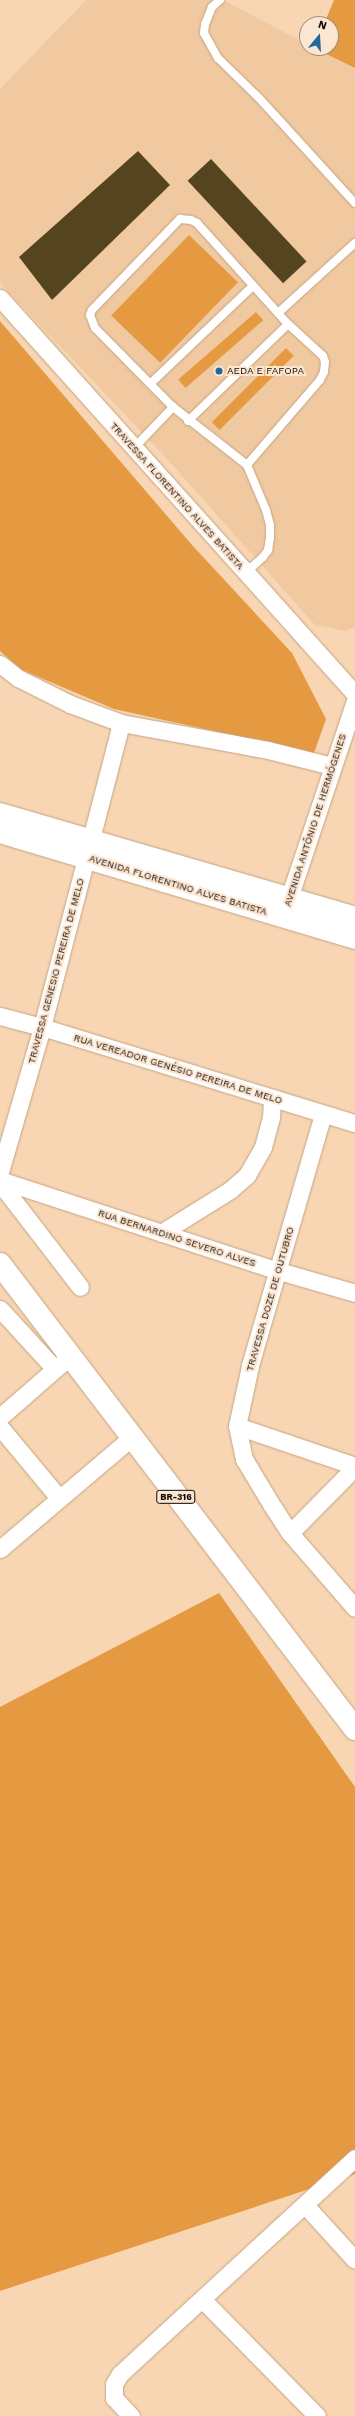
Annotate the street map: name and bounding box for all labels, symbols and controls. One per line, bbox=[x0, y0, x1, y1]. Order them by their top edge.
north arrow bbox=[299, 16, 339, 56]
text: N bbox=[317, 18, 328, 33]
place label: AEDA E FAFOPA bbox=[227, 365, 304, 377]
marker: AEDA E FAFOPA bbox=[214, 366, 224, 376]
street label: TRAVESSA FLORENTINO ALVES BATISTA bbox=[107, 420, 247, 572]
street label: AVENIDA ANTÔNIO DE HERMÓGENES bbox=[281, 732, 349, 908]
street label: AVENIDA FLORENTINO ALVES BATISTA bbox=[87, 852, 269, 918]
street label: TRAVESSA GENESIO PEREIRA DE MELO bbox=[25, 877, 87, 1065]
street label: RUA VEREADOR GENÉSIO PEREIRA DE MELO bbox=[72, 1031, 284, 1107]
street label: RUA BERNARDINO SEVERO ALVES bbox=[96, 1207, 258, 1269]
street label: TRAVESSA DOZE DE OUTUBRO bbox=[244, 1225, 296, 1373]
road number: BR-316 bbox=[156, 1490, 196, 1504]

